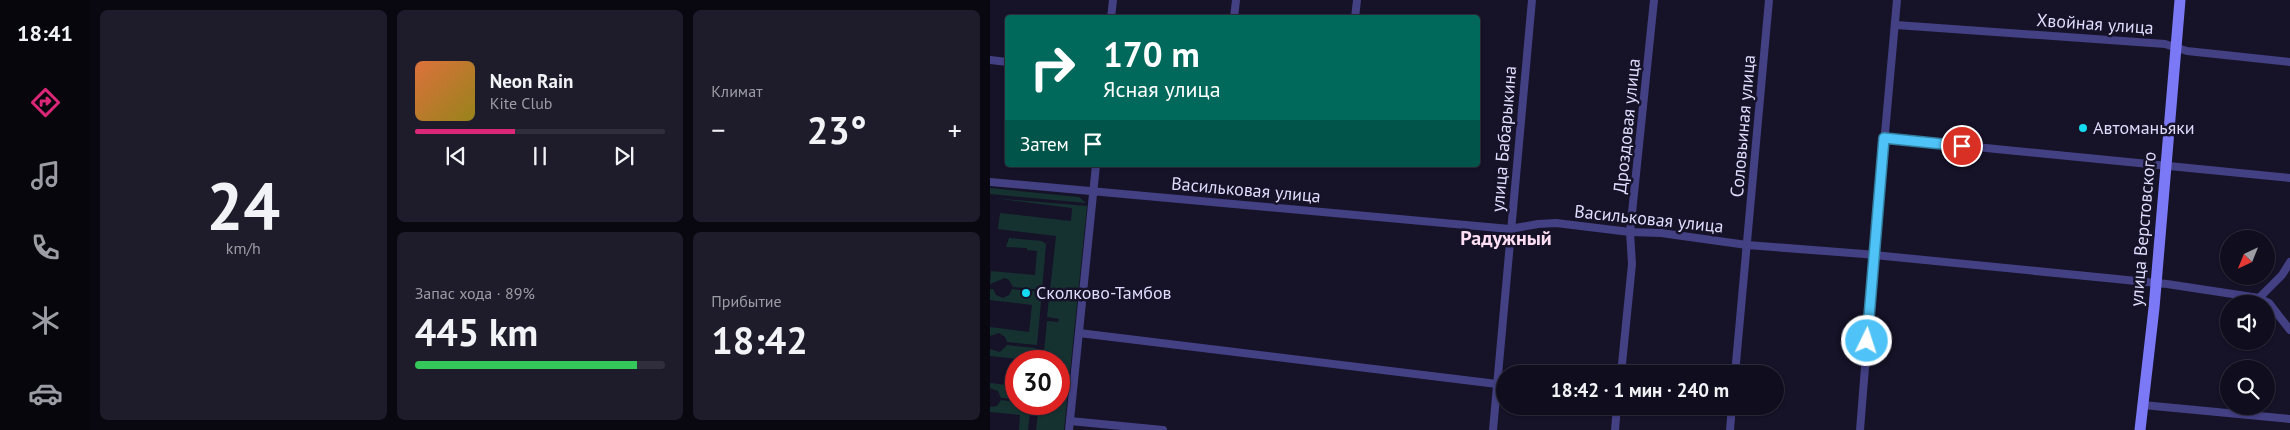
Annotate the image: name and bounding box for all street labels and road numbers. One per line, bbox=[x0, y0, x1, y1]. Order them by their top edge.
street label: Хвойная улица bbox=[2036, 8, 2154, 39]
street label: Соловьиная улица bbox=[1725, 54, 1760, 198]
street label: Дроздовая улица bbox=[1608, 57, 1645, 195]
street label: улица Бабарыкина bbox=[1486, 65, 1521, 213]
street label: улица Верстовского bbox=[2124, 150, 2161, 307]
street label: Васильковая улица bbox=[1170, 172, 1322, 207]
street label: Васильковая улица bbox=[1573, 199, 1725, 238]

